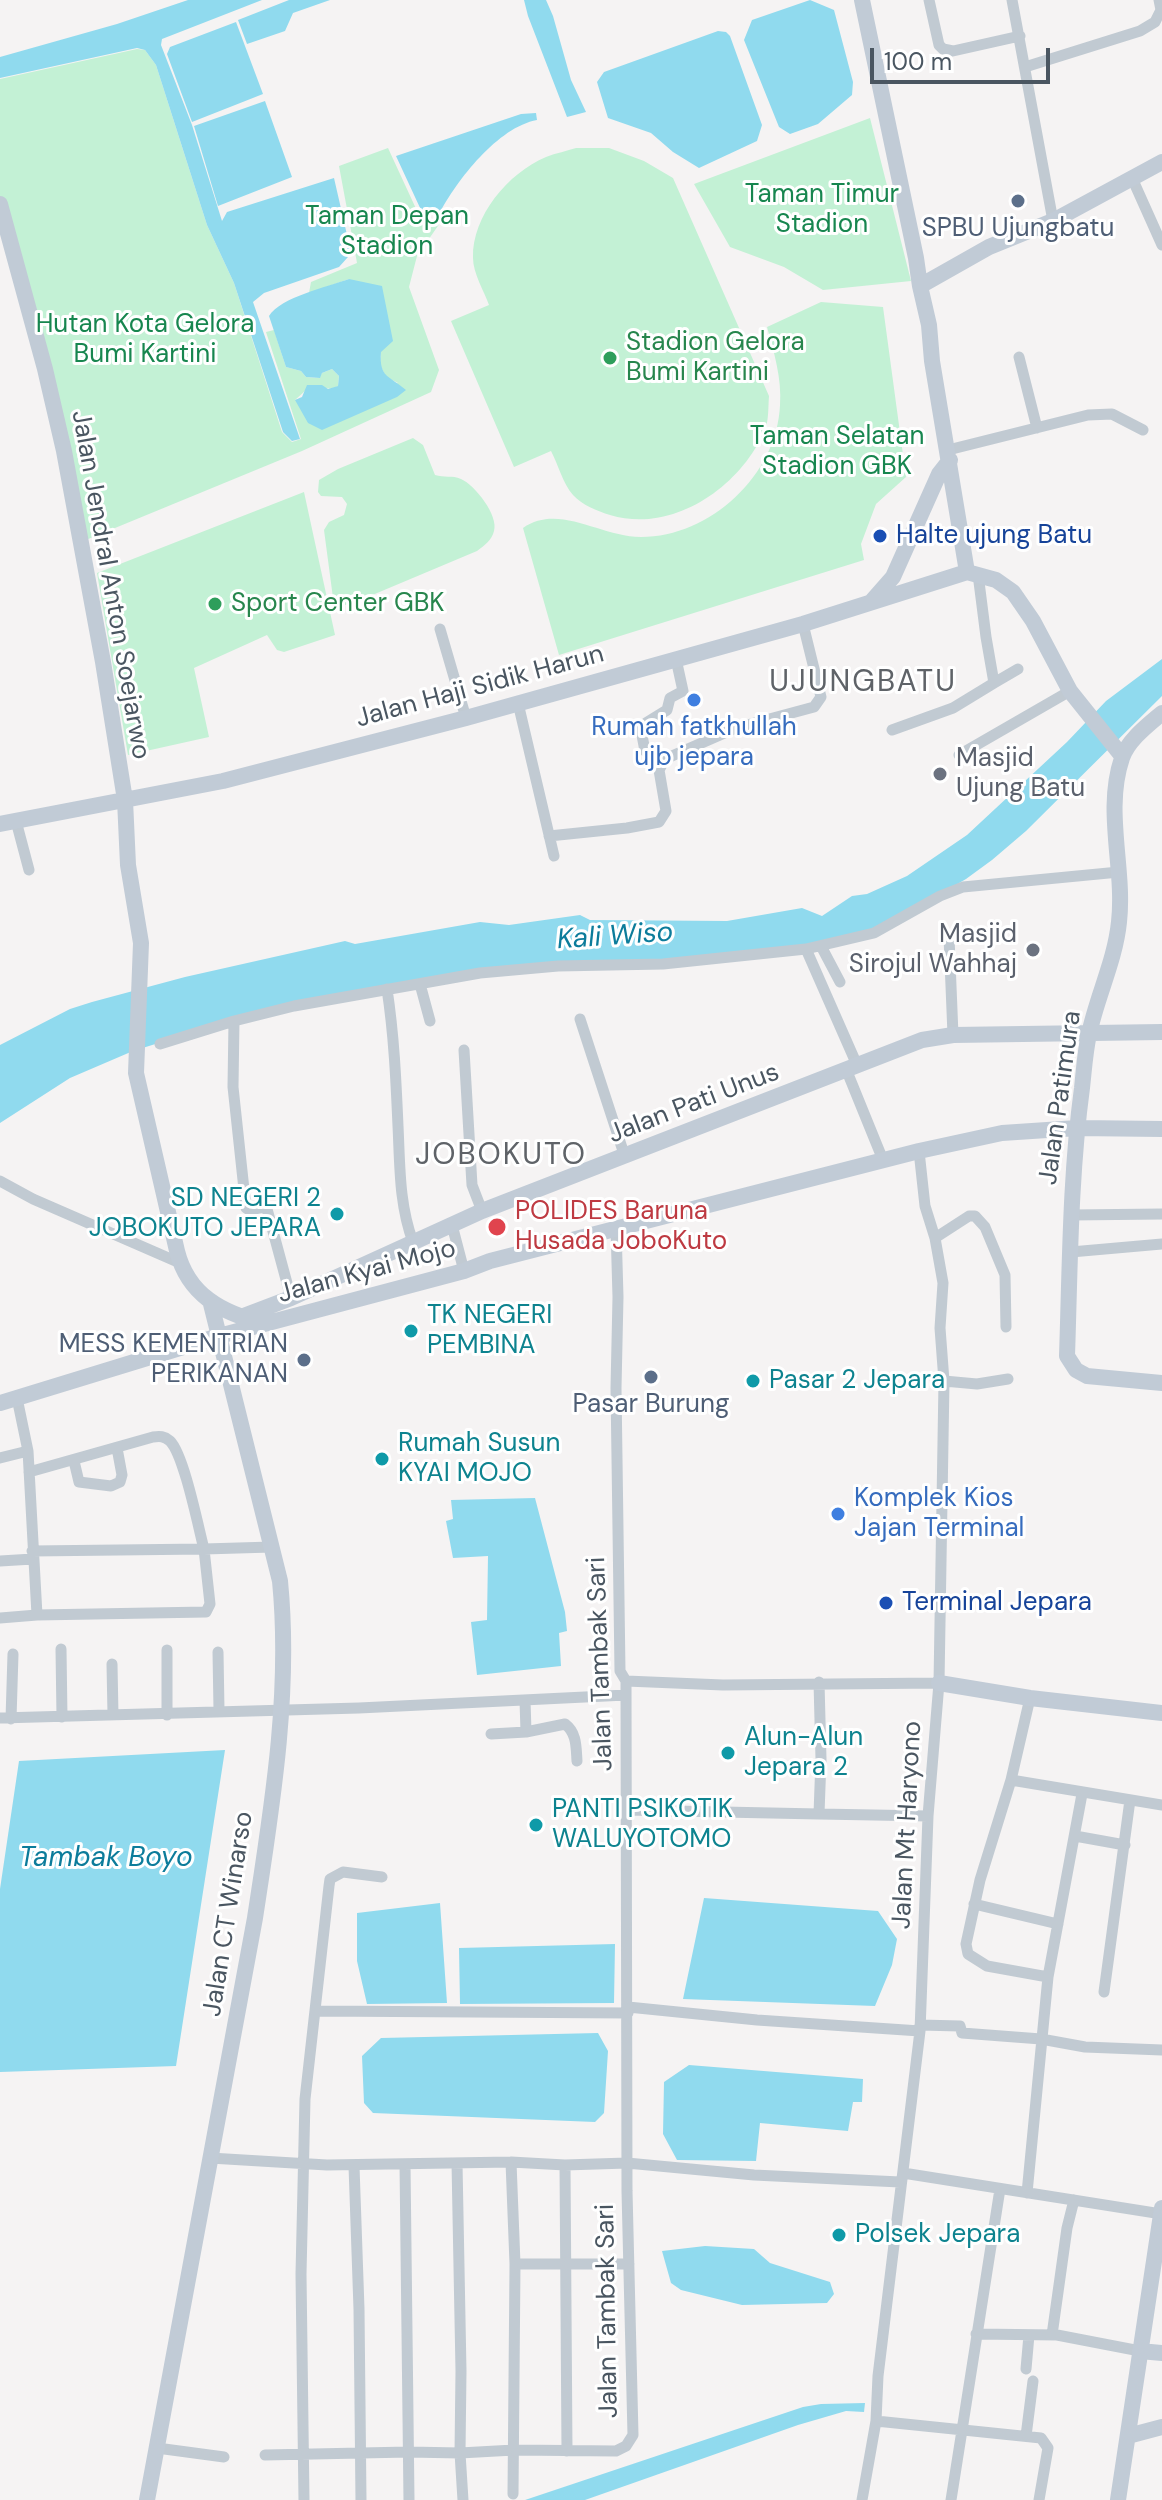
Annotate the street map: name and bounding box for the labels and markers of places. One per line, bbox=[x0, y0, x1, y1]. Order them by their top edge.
marker: SPBU Ujungbatu bbox=[1009, 192, 1027, 210]
place label: SPBU Ujungbatu bbox=[922, 213, 1114, 245]
place label: Stadion Gelora Bumi Kartini bbox=[626, 327, 805, 388]
marker: Stadion Gelora Bumi Kartini bbox=[601, 349, 619, 367]
place label: Halte ujung Batu bbox=[896, 520, 1092, 552]
marker: Halte ujung Batu bbox=[871, 527, 889, 545]
place label: Sport Center GBK bbox=[231, 588, 445, 620]
marker: Sport Center GBK bbox=[206, 595, 224, 613]
marker: Rumah fatkhullah ujb jepara bbox=[685, 691, 703, 709]
place label: Rumah fatkhullah ujb jepara bbox=[591, 712, 797, 774]
place label: Masjid Ujung Batu bbox=[956, 743, 1085, 804]
marker: Masjid Ujung Batu bbox=[931, 765, 949, 783]
place label: Masjid Sirojul Wahhaj bbox=[849, 919, 1017, 980]
marker: Masjid Sirojul Wahhaj bbox=[1024, 941, 1042, 959]
place label: SD NEGERI 2 JOBOKUTO JEPARA bbox=[89, 1183, 321, 1244]
place label: POLIDES Baruna Husada JoboKuto bbox=[515, 1196, 727, 1258]
marker: SD NEGERI 2 JOBOKUTO JEPARA bbox=[328, 1205, 346, 1223]
marker: POLIDES Baruna Husada JoboKuto bbox=[486, 1216, 508, 1238]
place label: TK NEGERI PEMBINA bbox=[427, 1300, 552, 1362]
marker: TK NEGERI PEMBINA bbox=[402, 1322, 420, 1340]
place label: MESS KEMENTRIAN PERIKANAN bbox=[59, 1329, 288, 1390]
marker: MESS KEMENTRIAN PERIKANAN bbox=[295, 1351, 313, 1369]
place label: Pasar 2 Jepara bbox=[769, 1365, 945, 1397]
marker: Pasar Burung bbox=[642, 1368, 660, 1386]
marker: Pasar 2 Jepara bbox=[744, 1372, 762, 1390]
place label: Pasar Burung bbox=[573, 1389, 729, 1421]
place label: Rumah Susun KYAI MOJO bbox=[398, 1428, 560, 1490]
marker: Rumah Susun KYAI MOJO bbox=[373, 1450, 391, 1468]
place label: Komplek Kios Jajan Terminal bbox=[854, 1483, 1024, 1544]
marker: Komplek Kios Jajan Terminal bbox=[829, 1505, 847, 1523]
place label: Terminal Jepara bbox=[902, 1587, 1092, 1619]
marker: Terminal Jepara bbox=[877, 1594, 895, 1612]
place label: Alun-Alun Jepara 2 bbox=[744, 1722, 863, 1784]
marker: Alun-Alun Jepara 2 bbox=[719, 1744, 737, 1762]
place label: PANTI PSIKOTIK WALUYOTOMO bbox=[552, 1794, 733, 1856]
marker: PANTI PSIKOTIK WALUYOTOMO bbox=[527, 1816, 545, 1834]
place label: Polsek Jepara bbox=[855, 2219, 1020, 2251]
marker: Polsek Jepara bbox=[830, 2226, 848, 2244]

